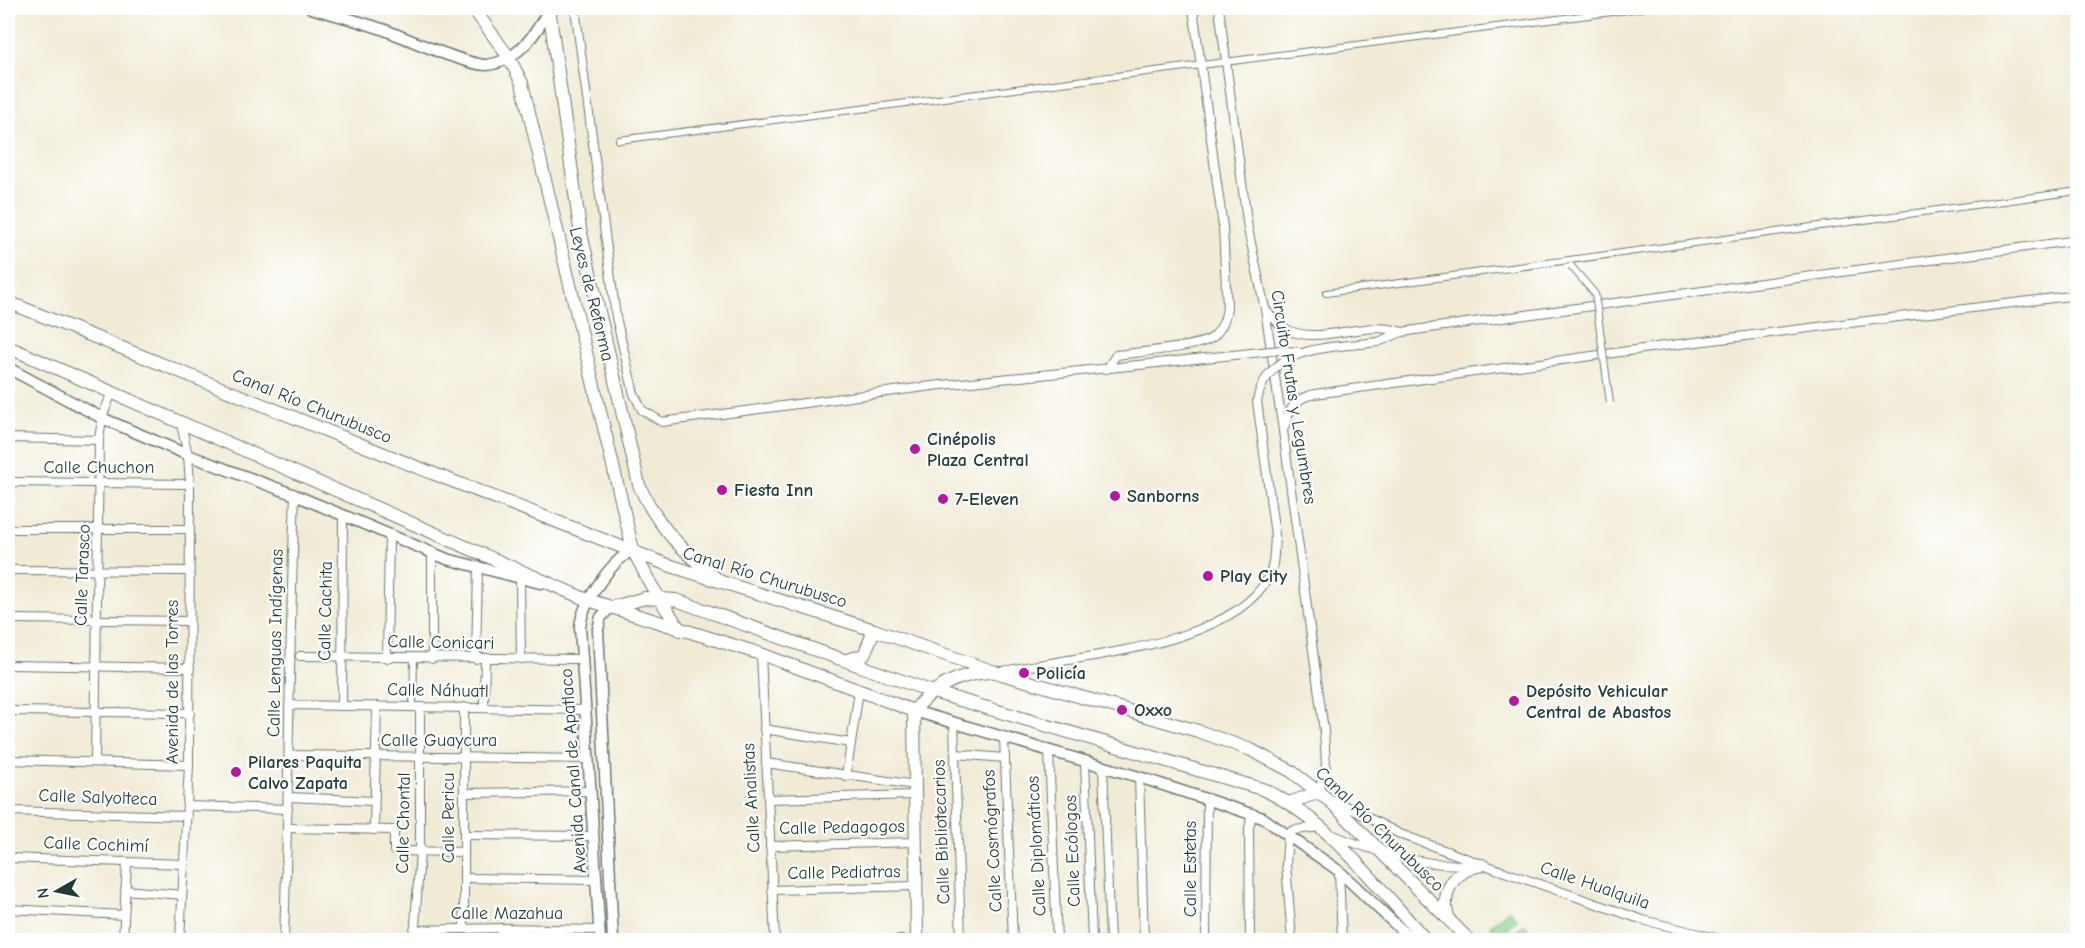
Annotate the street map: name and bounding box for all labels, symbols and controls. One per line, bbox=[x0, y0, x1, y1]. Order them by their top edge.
street label: Leyes de Reforma bbox=[565, 225, 618, 363]
street label: Circuito Frutas y Legumbres bbox=[1266, 289, 1321, 506]
street label: Canal Río Churubusco bbox=[229, 365, 395, 448]
place label: Cinépolis Plaza Central bbox=[927, 429, 1029, 471]
marker: Cinépolis Plaza Central bbox=[908, 442, 922, 456]
street label: Calle Chuchon bbox=[44, 457, 154, 478]
place label: Fiesta Inn bbox=[734, 480, 813, 501]
marker: Fiesta Inn bbox=[715, 483, 729, 497]
place label: Sanborns bbox=[1127, 486, 1200, 507]
place label: 7-Eleven bbox=[955, 489, 1019, 510]
marker: Sanborns bbox=[1108, 489, 1122, 503]
marker: 7-Eleven bbox=[936, 492, 950, 506]
street label: Calle Tarasco bbox=[70, 524, 95, 626]
street label: Canal Río Churubusco bbox=[680, 542, 850, 612]
street label: Calle Lenguas Indígenas bbox=[263, 549, 288, 737]
street label: Calle Cachita bbox=[314, 561, 337, 661]
place label: Play City bbox=[1220, 566, 1288, 587]
marker: Play City bbox=[1201, 569, 1215, 583]
street label: Avenida de las Torres bbox=[162, 600, 183, 764]
street label: Calle Conicari bbox=[387, 631, 495, 654]
place label: Policía bbox=[1036, 663, 1086, 684]
marker: Policía bbox=[1017, 666, 1031, 680]
street label: Avenida Canal de Apatlaco bbox=[556, 668, 591, 874]
street label: Calle Náhuatl bbox=[387, 679, 489, 702]
place label: Depósito Vehicular Central de Abastos bbox=[1526, 681, 1671, 723]
marker: Depósito Vehicular Central de Abastos bbox=[1507, 694, 1521, 708]
place label: Oxxo bbox=[1134, 700, 1172, 721]
marker: Oxxo bbox=[1115, 703, 1129, 717]
street label: Calle Guaycura bbox=[381, 730, 497, 751]
street label: Calle Analistas bbox=[738, 743, 765, 853]
place label: Pilares Paquita Calvo Zapata bbox=[248, 752, 362, 794]
street label: Calle Bibliotecarios bbox=[928, 759, 955, 905]
street label: Canal Río Churubusco bbox=[1311, 763, 1448, 896]
marker: Pilares Paquita Calvo Zapata bbox=[229, 765, 243, 779]
street label: Calle Cosmógrafos bbox=[978, 769, 1007, 913]
street label: Calle Chontal bbox=[392, 772, 415, 874]
street label: Calle Pericu bbox=[438, 773, 459, 863]
street label: Calle Diplomáticos bbox=[1022, 775, 1051, 917]
street label: Calle Salyolteca bbox=[38, 785, 158, 810]
street label: Calle Ecólogos bbox=[1060, 795, 1085, 907]
street label: Calle Pedagogos bbox=[779, 816, 905, 839]
street label: Calle Estetas bbox=[1180, 821, 1201, 917]
street label: Calle Cochimí bbox=[43, 832, 150, 857]
street label: Calle Hualquila bbox=[1537, 857, 1652, 914]
north arrow bbox=[27, 861, 87, 921]
street label: Calle Pediatras bbox=[787, 861, 901, 884]
text: N bbox=[33, 887, 53, 900]
street label: Calle Mazahua bbox=[451, 903, 563, 924]

